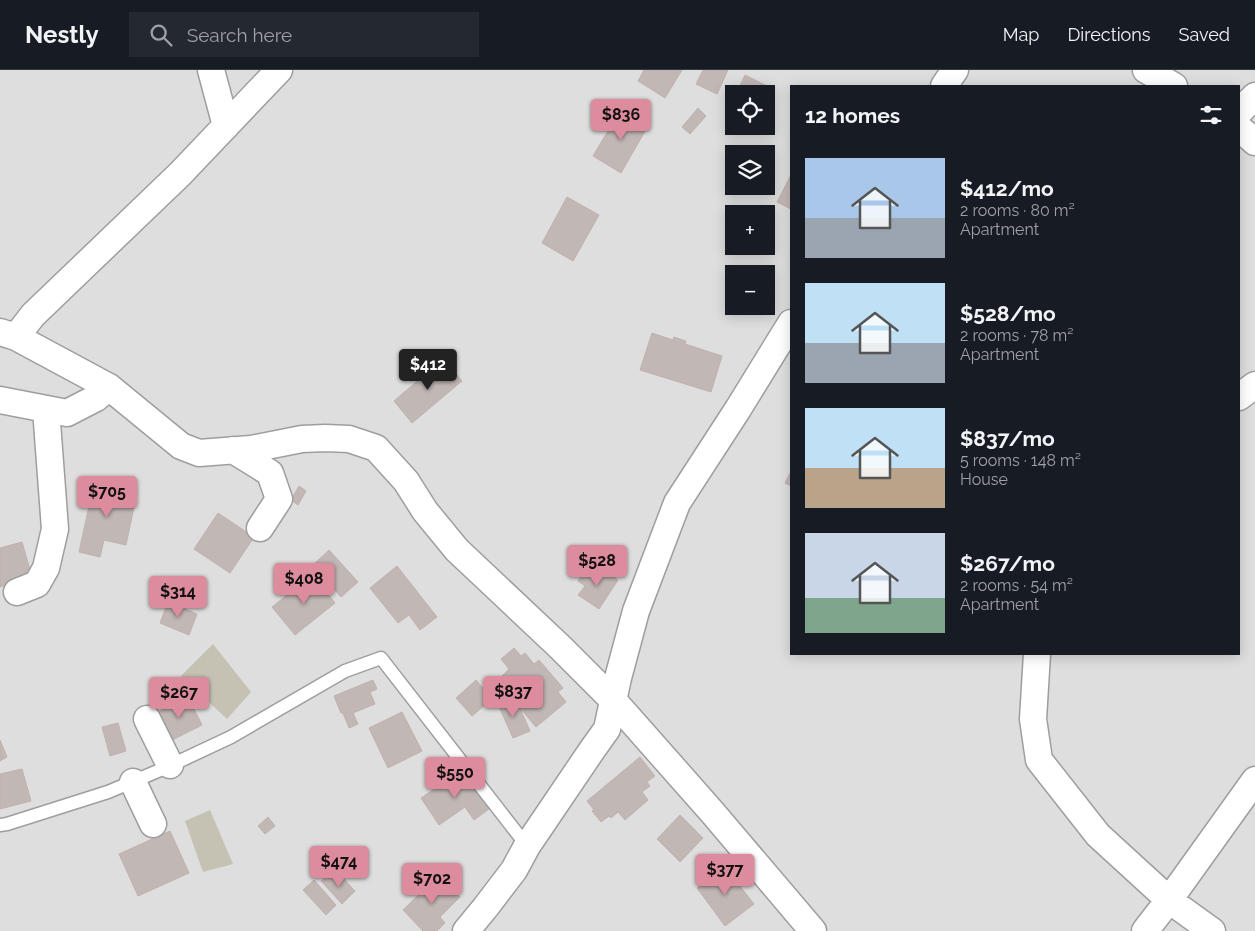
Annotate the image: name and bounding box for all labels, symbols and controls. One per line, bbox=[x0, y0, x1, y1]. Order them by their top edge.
search box bbox=[129, 12, 479, 57]
text: Nestly bbox=[25, 20, 99, 49]
icon: search bbox=[147, 21, 175, 49]
text: Search here bbox=[187, 24, 292, 46]
text: Map bbox=[1003, 24, 1039, 45]
text: Directions bbox=[1067, 24, 1151, 45]
text: Saved bbox=[1179, 24, 1230, 45]
map controls bbox=[725, 85, 775, 315]
button: locate bbox=[725, 85, 775, 135]
pin: $836 bbox=[591, 98, 651, 141]
icon: filters bbox=[1197, 101, 1225, 129]
text: 12 homes bbox=[805, 103, 900, 128]
text: $836 bbox=[602, 105, 640, 124]
button: layers bbox=[725, 145, 775, 195]
text: $412/mo bbox=[960, 176, 1054, 201]
icon: home bbox=[845, 178, 905, 238]
text: 2 rooms · 80 m² bbox=[960, 201, 1075, 220]
button: + bbox=[725, 205, 775, 255]
text: Apartment bbox=[960, 220, 1039, 239]
button: − bbox=[725, 265, 775, 315]
text: $528/mo bbox=[960, 301, 1056, 326]
icon: home bbox=[845, 303, 905, 363]
text: 2 rooms · 78 m² bbox=[960, 326, 1073, 345]
text: Apartment bbox=[960, 345, 1039, 364]
pin: $412 bbox=[398, 348, 458, 391]
text: $412 bbox=[410, 355, 446, 374]
text: $837/mo bbox=[960, 426, 1055, 451]
icon: home bbox=[845, 428, 905, 488]
text: 5 rooms · 148 m² bbox=[960, 451, 1081, 470]
text: House bbox=[960, 470, 1008, 489]
pin: $705 bbox=[77, 476, 137, 518]
text: $705 bbox=[88, 482, 126, 501]
pin: $528 bbox=[567, 544, 627, 587]
text: $528 bbox=[578, 551, 616, 570]
text: $267/mo bbox=[960, 551, 1055, 576]
icon: home bbox=[845, 553, 905, 613]
pin: $408 bbox=[274, 562, 334, 605]
text: $408 bbox=[285, 569, 323, 588]
pin: $314 bbox=[148, 576, 208, 618]
text: 2 rooms · 54 m² bbox=[960, 576, 1073, 595]
text: $314 bbox=[160, 582, 196, 601]
text: Apartment bbox=[960, 595, 1039, 614]
pin: $267 bbox=[149, 676, 209, 719]
pin: $837 bbox=[483, 676, 543, 718]
text: $837 bbox=[494, 682, 532, 701]
text: $267 bbox=[160, 683, 198, 702]
pin: $550 bbox=[425, 756, 485, 799]
text: $550 bbox=[436, 763, 474, 782]
pin: $474 bbox=[309, 846, 369, 888]
text: $474 bbox=[321, 852, 357, 871]
pin: $377 bbox=[695, 854, 755, 896]
text: $377 bbox=[706, 860, 744, 879]
pin: $702 bbox=[402, 862, 462, 905]
text: $702 bbox=[413, 869, 451, 888]

